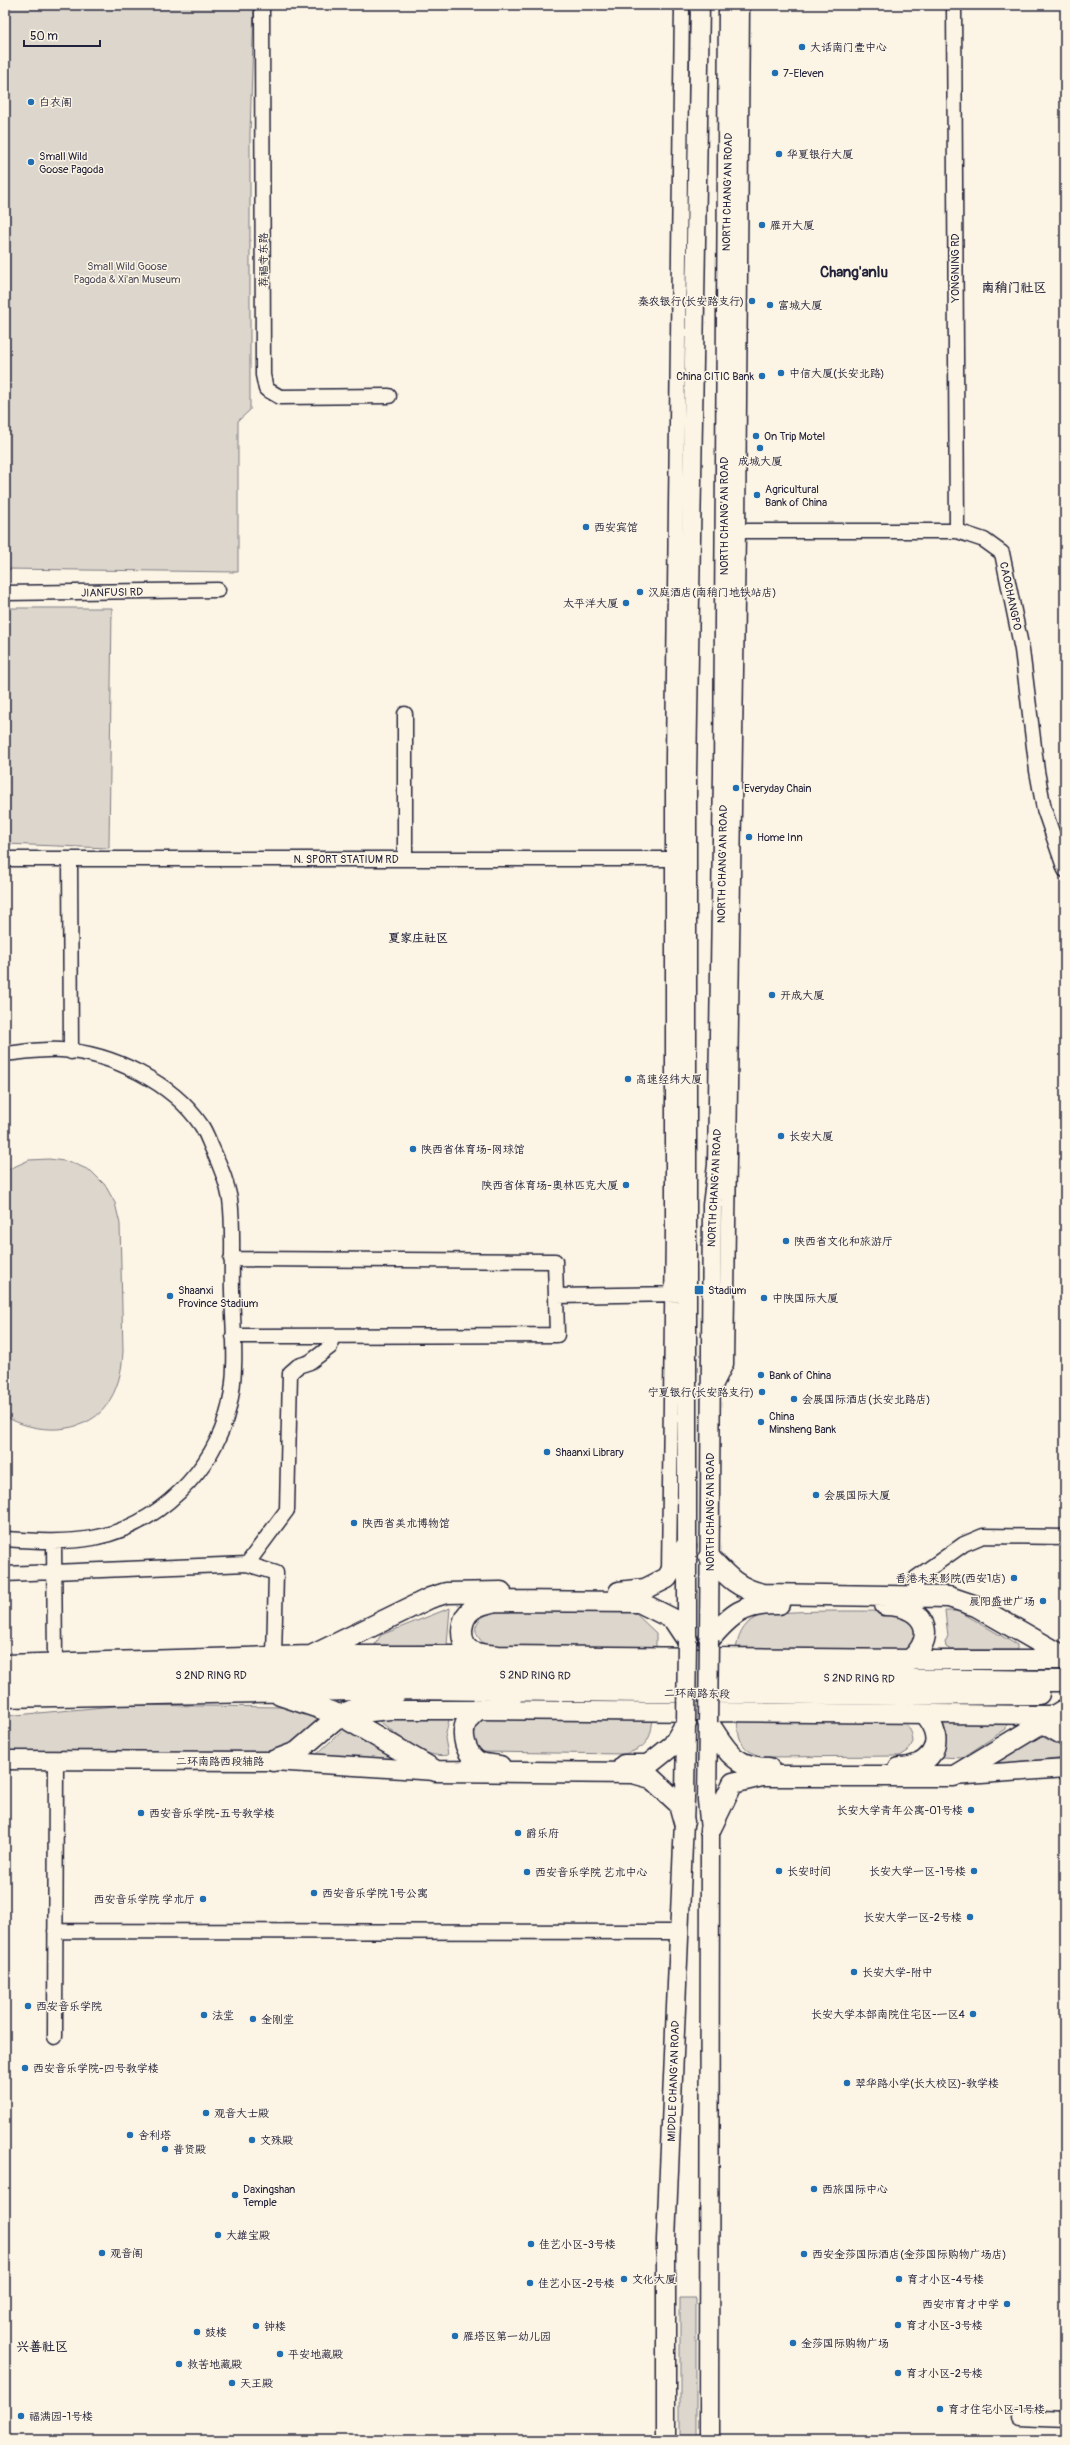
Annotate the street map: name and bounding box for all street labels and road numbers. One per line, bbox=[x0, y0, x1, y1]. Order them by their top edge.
street label: NORTH CHANG'AN ROAD bbox=[720, 133, 735, 251]
street label: 荐福寺东路 bbox=[257, 233, 270, 288]
street label: YONGNING RD bbox=[949, 233, 962, 304]
street label: NORTH CHANG'AN ROAD bbox=[718, 457, 731, 575]
street label: CAOCHANGPO bbox=[997, 561, 1024, 631]
street label: JIANFUSI RD bbox=[81, 585, 143, 600]
street label: NORTH CHANG'AN ROAD bbox=[715, 805, 730, 923]
street label: N. SPORT STATIUM RD bbox=[293, 853, 399, 866]
street label: NORTH CHANG'AN ROAD bbox=[705, 1128, 724, 1247]
street label: NORTH CHANG'AN ROAD bbox=[704, 1453, 717, 1571]
street label: S 2ND RING RD bbox=[499, 1668, 571, 1683]
street label: S 2ND RING RD bbox=[175, 1669, 247, 1682]
street label: S 2ND RING RD bbox=[823, 1671, 895, 1686]
street label: 二环南路东段 bbox=[664, 1686, 730, 1701]
street label: 二环南路西段辅路 bbox=[176, 1755, 264, 1768]
street label: MIDDLE CHANG'AN ROAD bbox=[665, 2020, 682, 2142]

